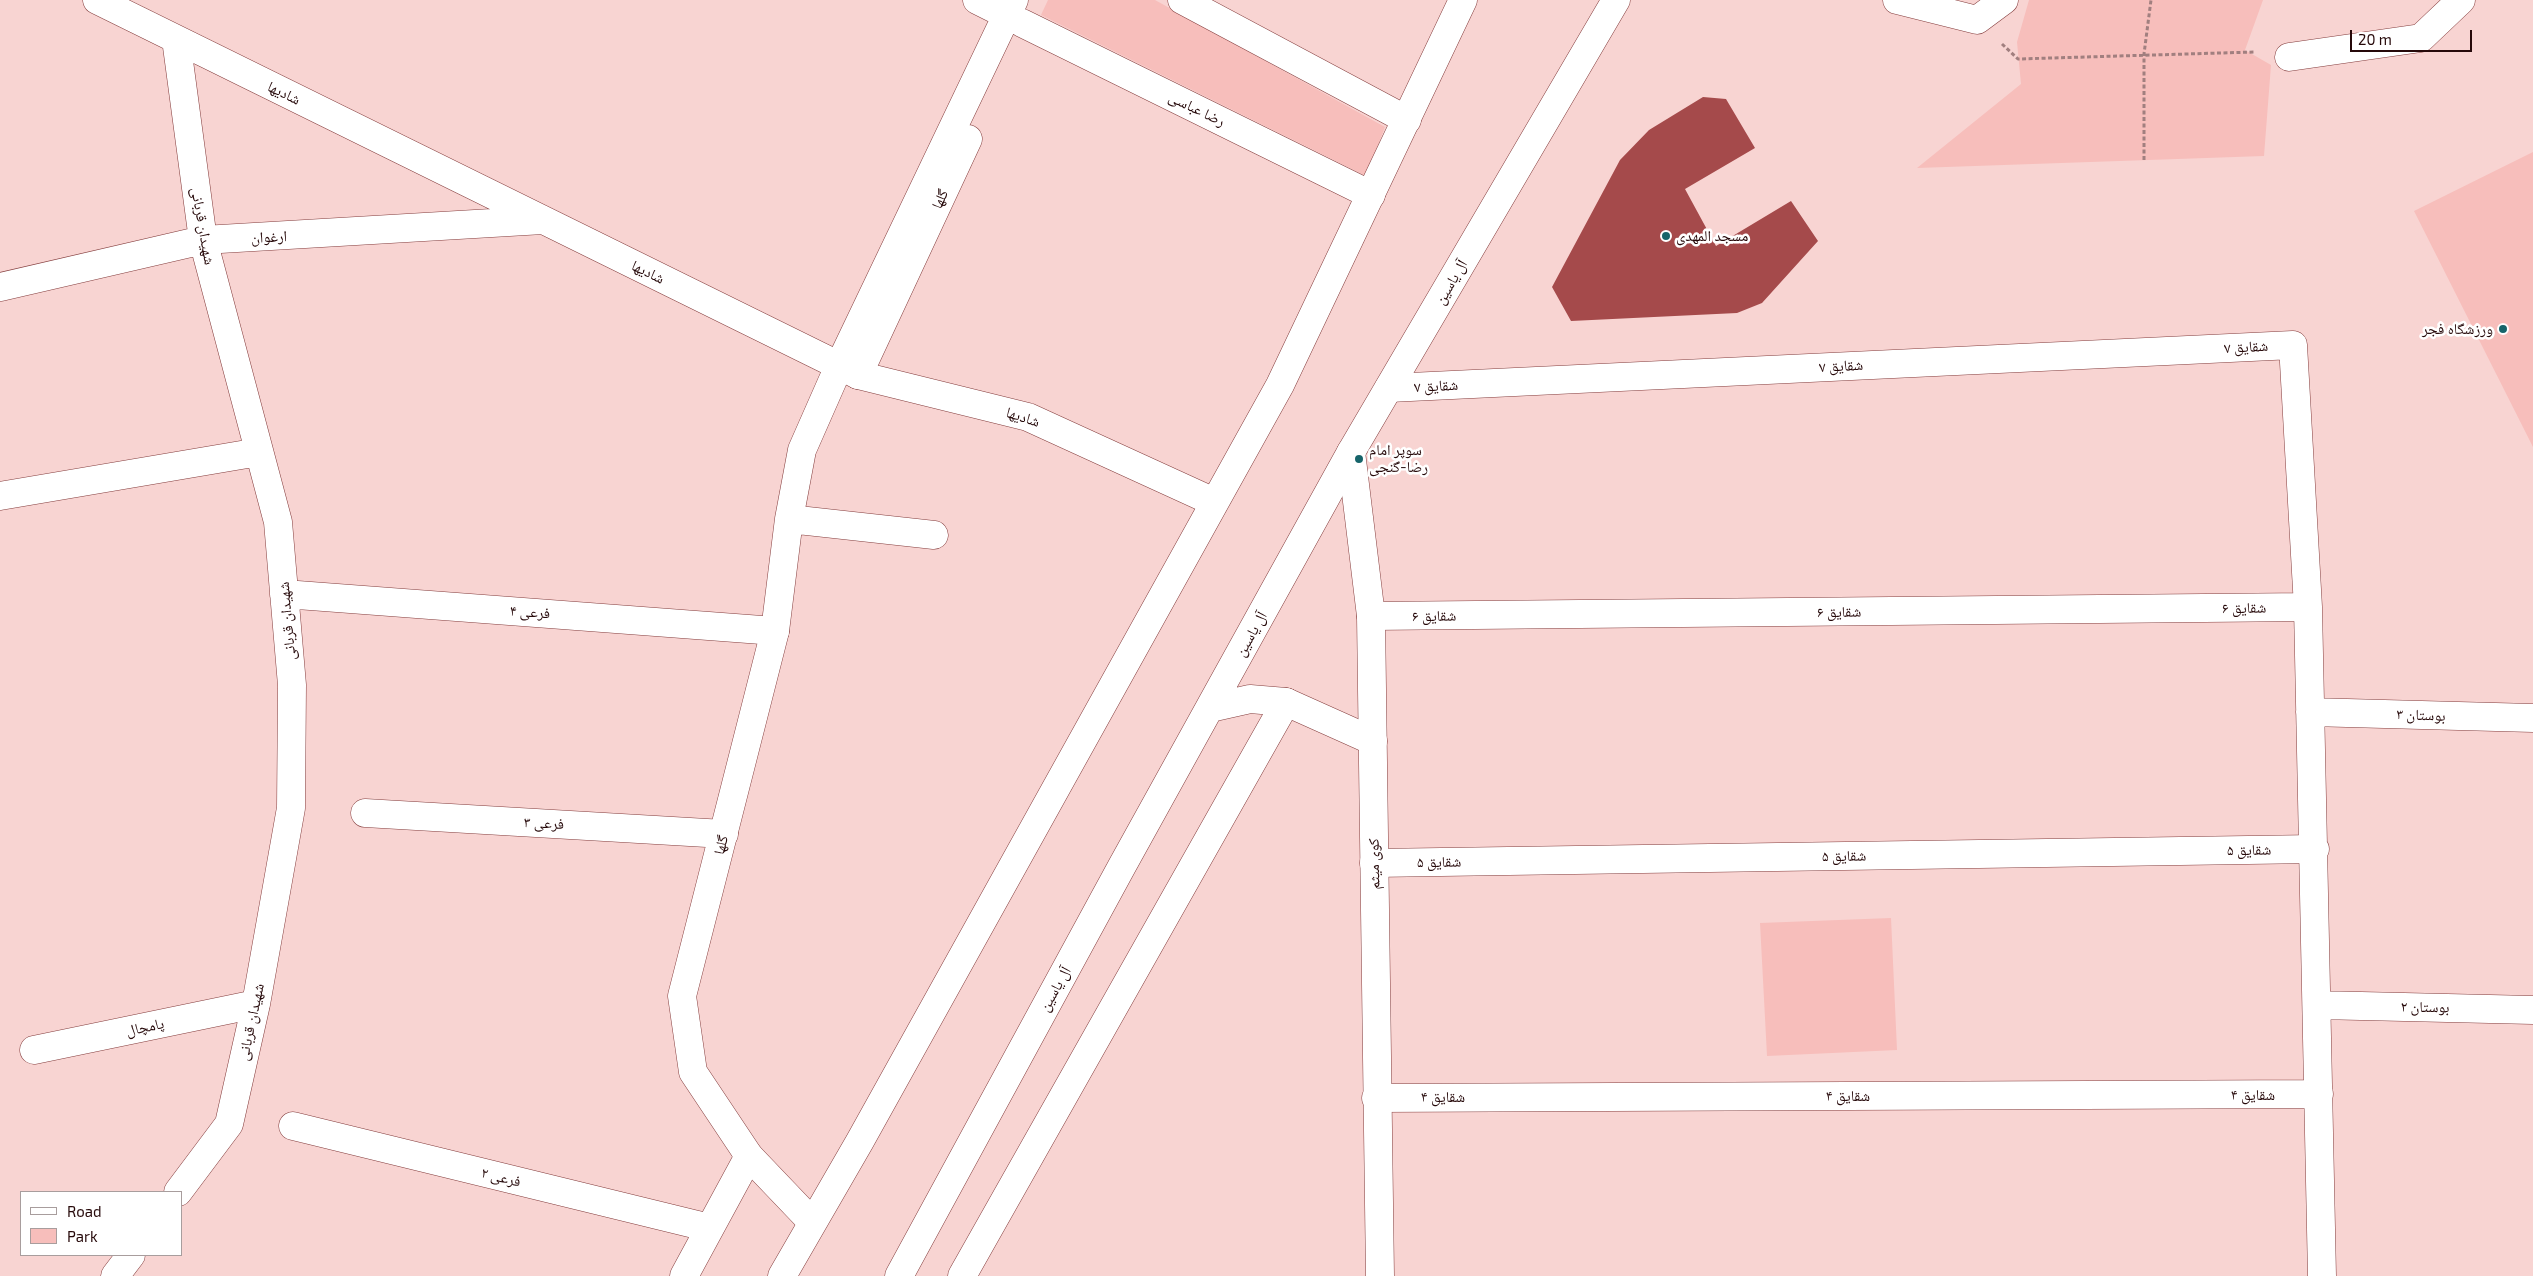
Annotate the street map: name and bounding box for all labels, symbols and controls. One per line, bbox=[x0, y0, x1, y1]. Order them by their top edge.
scale bar bbox=[2353, 20, 2476, 52]
text: 20 m bbox=[2358, 30, 2392, 48]
street label: شادیها bbox=[265, 77, 303, 109]
street label: رضا عباسی bbox=[1166, 88, 1228, 130]
street label: شهیدان قربانی bbox=[187, 186, 219, 266]
street label: گلها bbox=[928, 186, 952, 212]
street label: ارغوان bbox=[250, 227, 288, 247]
place label: مسجد المهدی bbox=[1676, 227, 1748, 245]
marker: مسجد المهدی bbox=[1660, 230, 1672, 242]
street label: شادیها bbox=[629, 256, 667, 288]
street label: آل یاسین bbox=[1431, 256, 1471, 308]
place label: ورزشگاه فجر bbox=[2422, 320, 2493, 338]
marker: ورزشگاه فجر bbox=[2497, 323, 2509, 335]
street label: شقایق ۷ bbox=[2223, 337, 2269, 357]
street label: شقایق ۷ bbox=[1818, 356, 1864, 376]
street label: شقایق ۷ bbox=[1413, 376, 1459, 396]
street label: شادیها bbox=[1004, 403, 1042, 431]
place label: سوپر امام رضا-گنجی bbox=[1369, 441, 1428, 476]
marker: سوپر امام رضا-گنجی bbox=[1353, 453, 1365, 465]
street label: شهیدان قربانی bbox=[275, 581, 299, 661]
street label: شقایق ۶ bbox=[2222, 599, 2266, 617]
street label: فرعی ۴ bbox=[509, 602, 551, 622]
street label: شقایق ۶ bbox=[1817, 603, 1861, 621]
street label: شقایق ۶ bbox=[1412, 607, 1456, 625]
street label: آل یاسین bbox=[1231, 608, 1271, 660]
street label: بوستان ۳ bbox=[2396, 705, 2446, 725]
street label: فرعی ۳ bbox=[523, 813, 565, 833]
street label: گلها bbox=[710, 833, 732, 857]
street label: کوی میثم bbox=[1365, 838, 1383, 890]
street label: شقایق ۵ bbox=[2227, 841, 2271, 859]
street label: شقایق ۵ bbox=[1822, 847, 1866, 865]
street label: شقایق ۵ bbox=[1417, 853, 1461, 871]
street label: آل یاسین bbox=[1035, 963, 1075, 1015]
street label: شهیدان قربانی bbox=[234, 982, 268, 1062]
street label: بوستان ۲ bbox=[2400, 998, 2450, 1016]
street label: پامچال bbox=[124, 1014, 166, 1040]
street label: شقایق ۴ bbox=[2231, 1086, 2275, 1104]
street label: شقایق ۴ bbox=[1826, 1087, 1870, 1105]
street label: شقایق ۴ bbox=[1421, 1088, 1465, 1106]
street label: فرعی ۲ bbox=[479, 1163, 523, 1191]
legend bbox=[20, 1191, 182, 1256]
text: Road bbox=[67, 1202, 102, 1220]
text: Park bbox=[67, 1227, 98, 1245]

